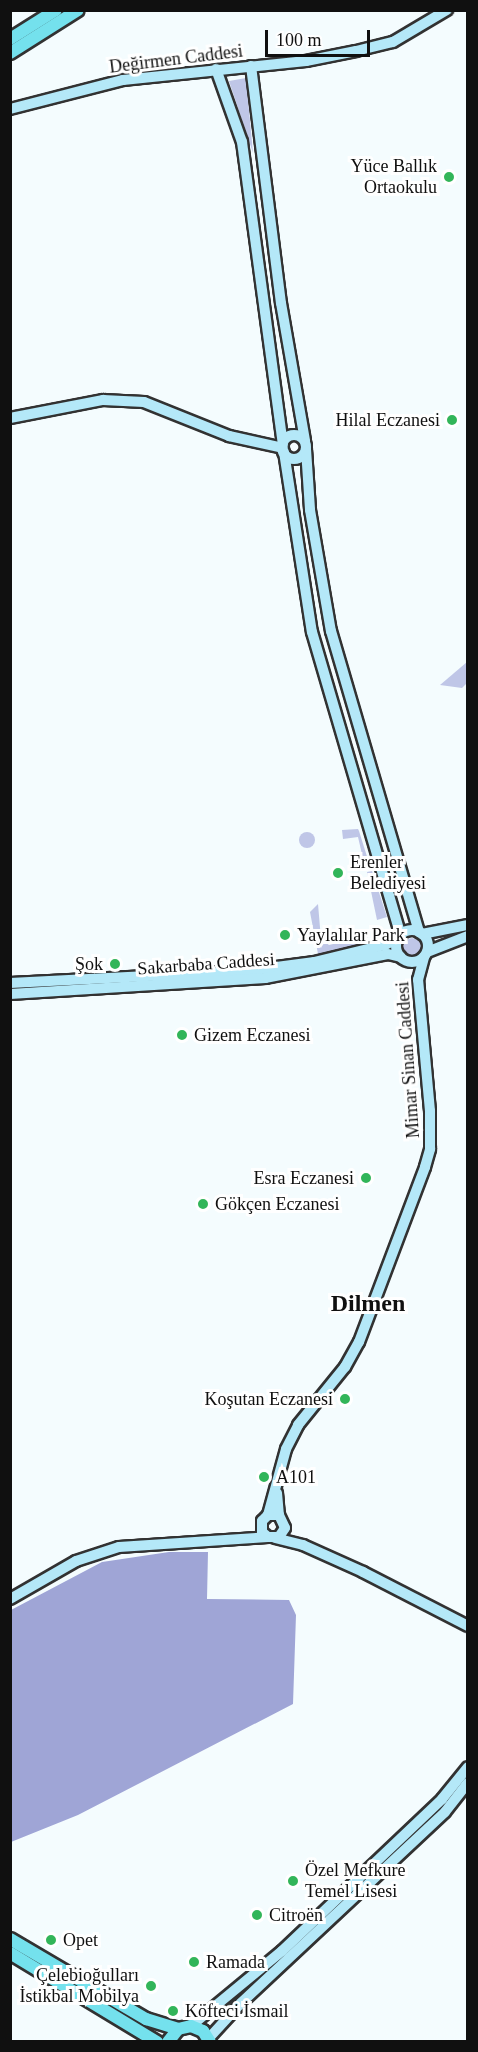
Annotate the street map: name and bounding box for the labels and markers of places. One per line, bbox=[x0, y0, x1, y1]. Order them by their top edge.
place label: Yüce Ballık Ortaokulu bbox=[351, 156, 437, 198]
marker: Yüce Ballık Ortaokulu bbox=[442, 170, 456, 184]
place label: Hilal Eczanesi bbox=[336, 409, 440, 431]
marker: Hilal Eczanesi bbox=[445, 413, 459, 427]
place label: Erenler Belediyesi bbox=[350, 852, 426, 894]
marker: Erenler Belediyesi bbox=[331, 866, 345, 880]
place label: Yaylalılar Park bbox=[297, 924, 405, 946]
marker: Yaylalılar Park bbox=[278, 928, 292, 942]
place label: Şok bbox=[75, 953, 103, 975]
marker: Şok bbox=[108, 957, 122, 971]
place label: Gizem Eczanesi bbox=[194, 1024, 310, 1046]
marker: Gizem Eczanesi bbox=[175, 1028, 189, 1042]
place label: Esra Eczanesi bbox=[254, 1167, 354, 1189]
marker: Esra Eczanesi bbox=[359, 1171, 373, 1185]
place label: Gökçen Eczanesi bbox=[215, 1193, 339, 1215]
marker: Gökçen Eczanesi bbox=[196, 1197, 210, 1211]
place label: Koşutan Eczanesi bbox=[205, 1388, 333, 1410]
marker: Koşutan Eczanesi bbox=[338, 1392, 352, 1406]
place label: A101 bbox=[276, 1466, 316, 1488]
marker: A101 bbox=[257, 1470, 271, 1484]
place label: Özel Mefkure Temel Lisesi bbox=[305, 1860, 405, 1902]
marker: Özel Mefkure Temel Lisesi bbox=[286, 1874, 300, 1888]
place label: Citroën bbox=[269, 1904, 323, 1926]
marker: Citroën bbox=[250, 1908, 264, 1922]
place label: Opet bbox=[63, 1929, 98, 1951]
marker: Opet bbox=[44, 1933, 58, 1947]
place label: Ramada bbox=[206, 1951, 265, 1973]
marker: Ramada bbox=[187, 1955, 201, 1969]
place label: Çelebioğulları İstikbal Mobilya bbox=[20, 1965, 139, 2008]
marker: Çelebioğulları İstikbal Mobilya bbox=[144, 1979, 158, 1993]
place label: Köfteci İsmail bbox=[185, 2000, 288, 2022]
marker: Köfteci İsmail bbox=[166, 2004, 180, 2018]

